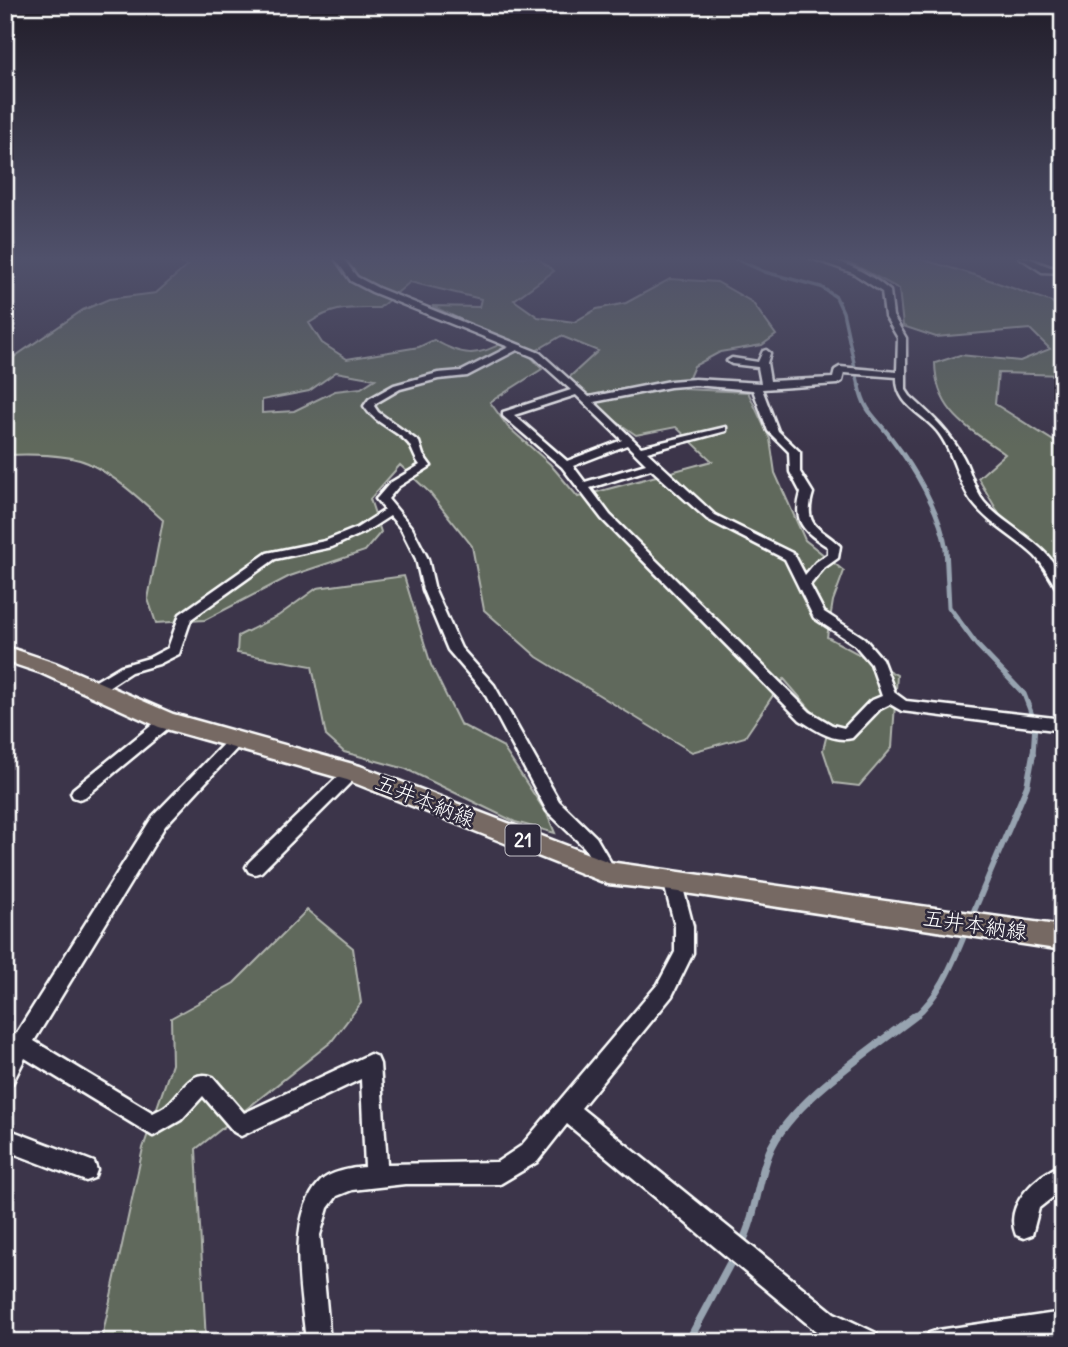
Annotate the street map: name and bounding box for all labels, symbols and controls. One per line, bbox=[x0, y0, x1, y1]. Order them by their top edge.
street label: 五井本納線 bbox=[371, 768, 479, 833]
road number: 21 bbox=[505, 824, 540, 856]
street label: 五井本納線 bbox=[921, 904, 1029, 945]

